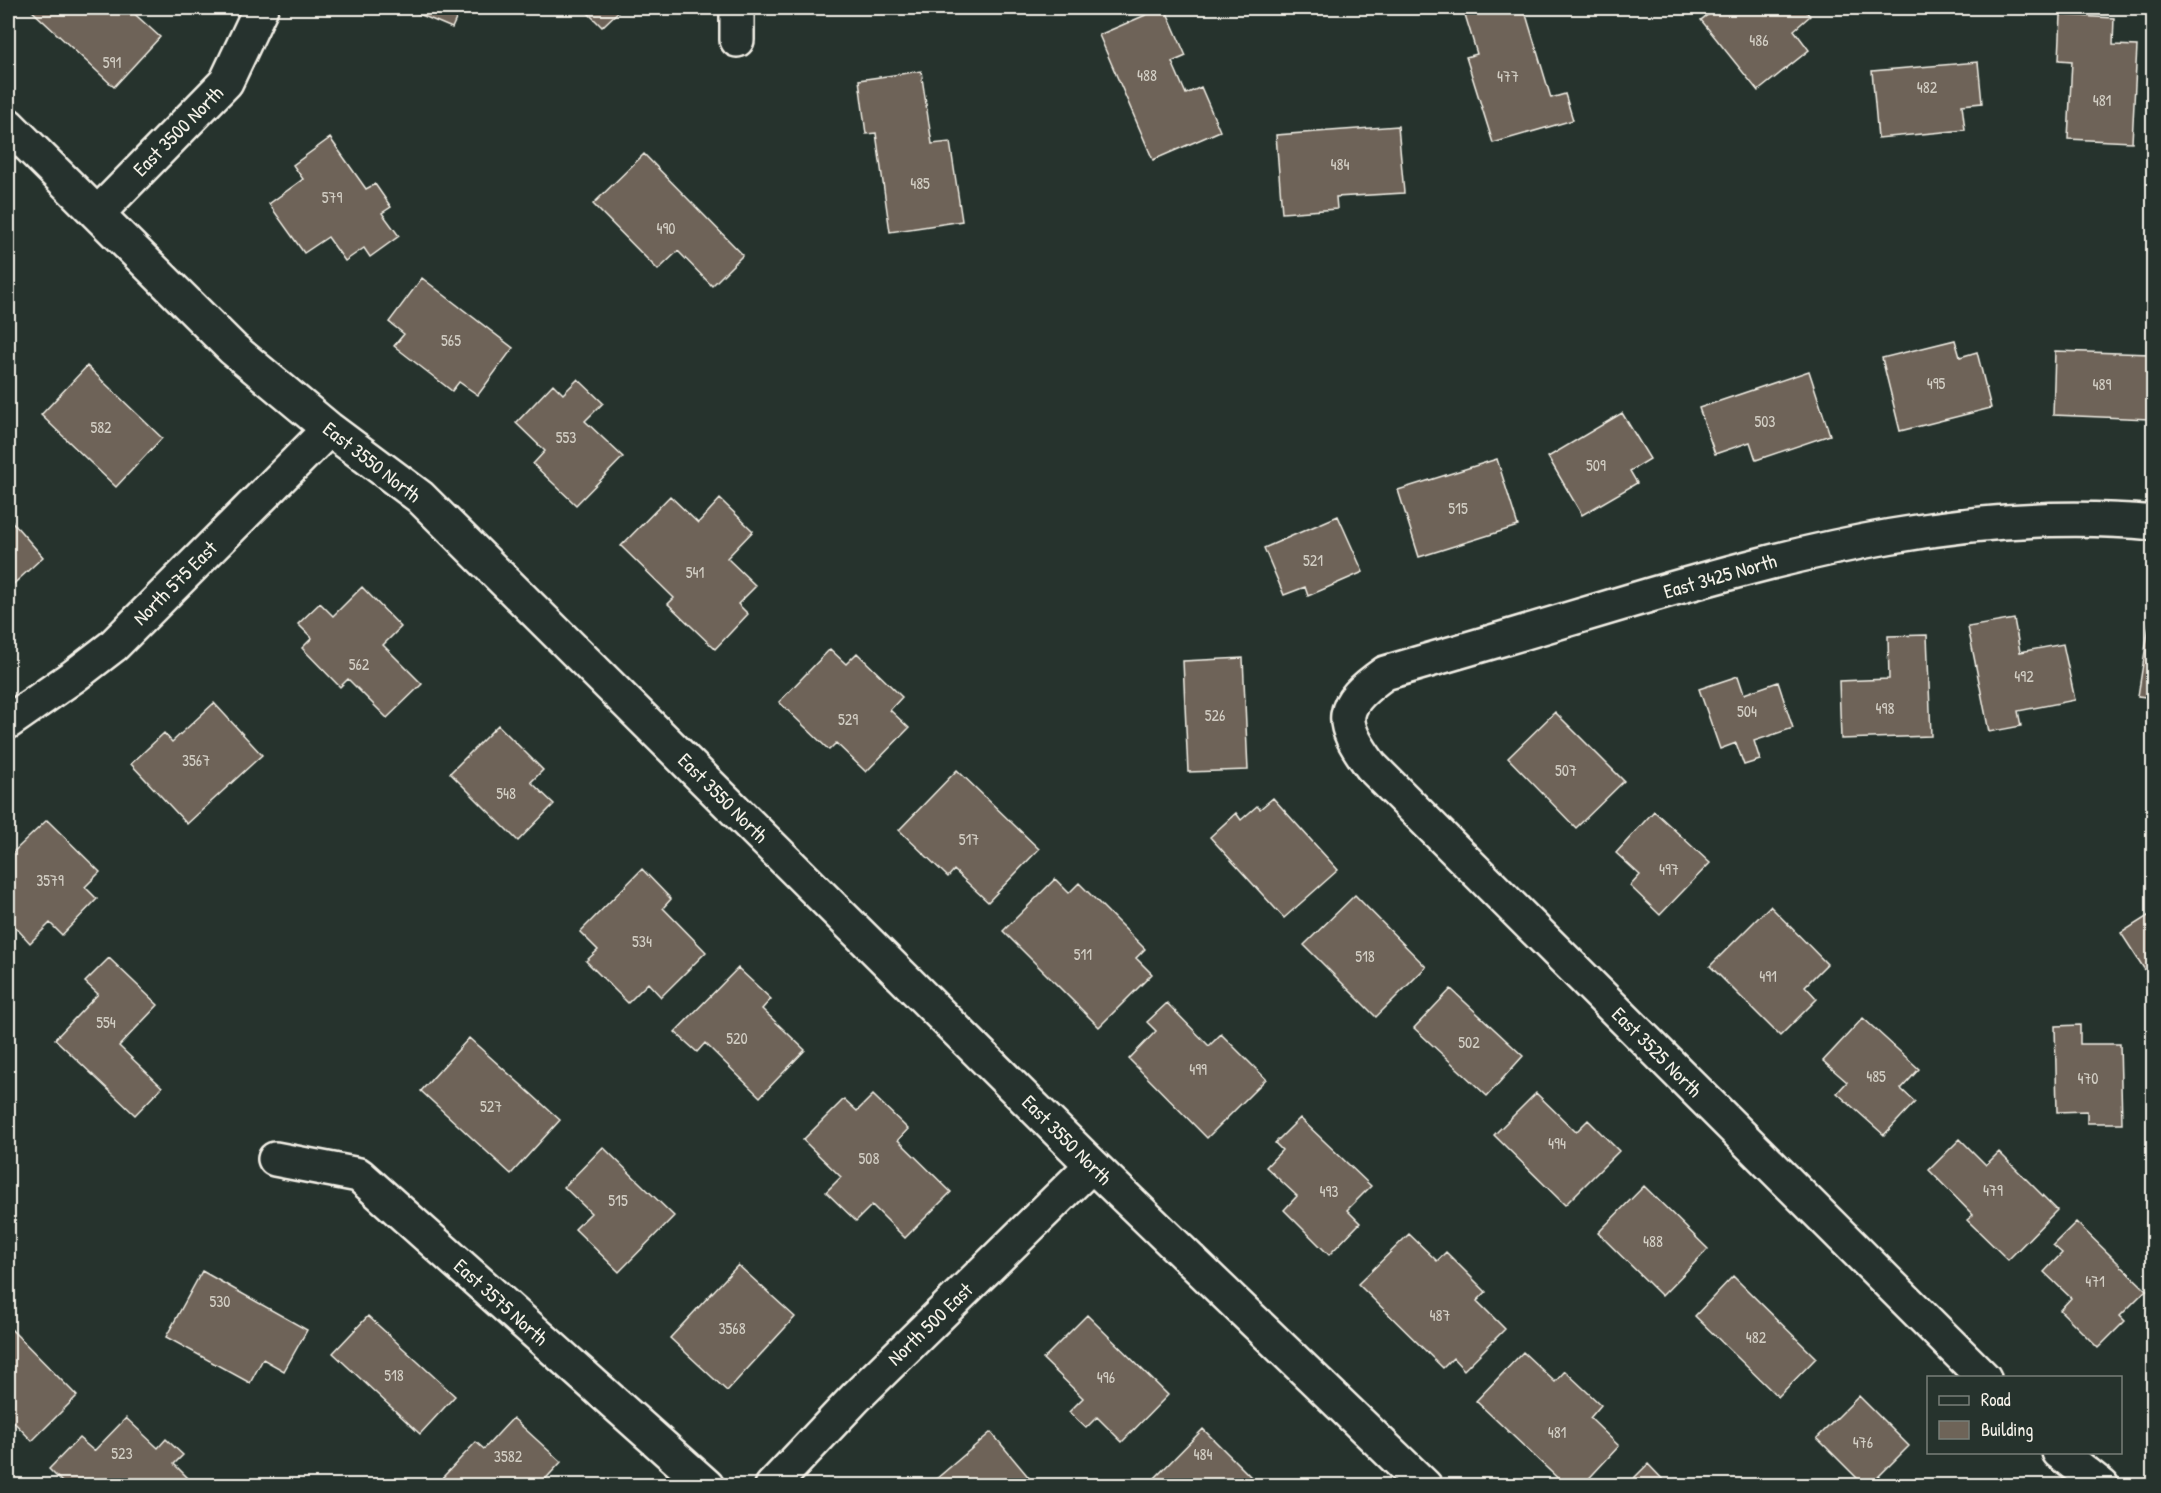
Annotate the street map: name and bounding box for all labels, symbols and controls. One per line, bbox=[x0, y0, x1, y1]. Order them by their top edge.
house number: 486 bbox=[1749, 29, 1769, 51]
house number: 591 bbox=[103, 51, 121, 73]
house number: 488 bbox=[1137, 64, 1157, 86]
house number: 477 bbox=[1497, 65, 1519, 87]
house number: 482 bbox=[1917, 76, 1938, 98]
street label: East 3500 North bbox=[127, 80, 229, 182]
house number: 481 bbox=[2093, 89, 2112, 111]
house number: 484 bbox=[1331, 153, 1349, 175]
house number: 485 bbox=[910, 172, 930, 194]
house number: 579 bbox=[322, 186, 342, 208]
house number: 490 bbox=[656, 217, 676, 239]
house number: 565 bbox=[441, 329, 461, 351]
house number: 495 bbox=[1927, 372, 1946, 394]
house number: 489 bbox=[2093, 373, 2112, 395]
house number: 503 bbox=[1754, 410, 1776, 432]
street label: East 3550 North bbox=[318, 415, 427, 508]
house number: 582 bbox=[90, 416, 112, 438]
house number: 553 bbox=[556, 426, 576, 448]
house number: 509 bbox=[1586, 454, 1606, 476]
house number: 515 bbox=[1448, 497, 1468, 519]
street label: North 575 East bbox=[127, 534, 224, 631]
street label: East 3425 North bbox=[1660, 546, 1780, 605]
house number: 521 bbox=[1303, 549, 1323, 571]
house number: 541 bbox=[686, 561, 704, 583]
house number: 562 bbox=[349, 653, 370, 675]
house number: 492 bbox=[2014, 665, 2034, 687]
house number: 498 bbox=[1876, 697, 1894, 719]
house number: 504 bbox=[1737, 700, 1757, 722]
house number: 526 bbox=[1205, 704, 1225, 726]
house number: 529 bbox=[838, 708, 858, 730]
street label: East 3550 North bbox=[672, 747, 774, 849]
house number: 3567 bbox=[182, 749, 210, 771]
house number: 507 bbox=[1555, 759, 1577, 781]
house number: 548 bbox=[496, 782, 516, 804]
house number: 517 bbox=[959, 828, 979, 850]
house number: 497 bbox=[1659, 858, 1679, 880]
house number: 3579 bbox=[36, 869, 64, 891]
house number: 534 bbox=[632, 930, 652, 952]
house number: 511 bbox=[1074, 943, 1092, 965]
house number: 518 bbox=[1355, 945, 1375, 967]
house number: 491 bbox=[1759, 965, 1777, 987]
street label: East 3525 North bbox=[1606, 1001, 1708, 1103]
house number: 554 bbox=[96, 1011, 116, 1033]
house number: 520 bbox=[726, 1027, 748, 1049]
house number: 502 bbox=[1458, 1031, 1480, 1053]
house number: 499 bbox=[1189, 1058, 1207, 1080]
house number: 485 bbox=[1866, 1065, 1886, 1087]
house number: 470 bbox=[2077, 1067, 2099, 1089]
street label: East 3550 North bbox=[1016, 1089, 1118, 1191]
house number: 527 bbox=[480, 1095, 502, 1117]
house number: 494 bbox=[1548, 1132, 1566, 1154]
house number: 508 bbox=[859, 1147, 879, 1169]
house number: 479 bbox=[1983, 1179, 2003, 1201]
house number: 493 bbox=[1319, 1180, 1339, 1202]
house number: 515 bbox=[608, 1189, 628, 1211]
house number: 488 bbox=[1643, 1230, 1663, 1252]
street label: East 3575 North bbox=[448, 1252, 554, 1351]
house number: 471 bbox=[2085, 1270, 2105, 1292]
street label: North 500 East bbox=[881, 1275, 979, 1371]
house number: 530 bbox=[209, 1290, 231, 1312]
house number: 487 bbox=[1430, 1304, 1450, 1326]
house number: 3568 bbox=[718, 1317, 746, 1339]
house number: 482 bbox=[1746, 1326, 1767, 1348]
house number: 518 bbox=[384, 1364, 404, 1386]
house number: 496 bbox=[1097, 1366, 1115, 1388]
legend bbox=[1927, 1376, 2122, 1454]
text: Road bbox=[1981, 1387, 2011, 1412]
text: Building bbox=[1981, 1417, 2033, 1442]
house number: 481 bbox=[1548, 1421, 1567, 1443]
house number: 476 bbox=[1853, 1431, 1873, 1453]
house number: 523 bbox=[111, 1442, 133, 1464]
house number: 484 bbox=[1194, 1443, 1212, 1465]
house number: 3582 bbox=[494, 1445, 523, 1467]

